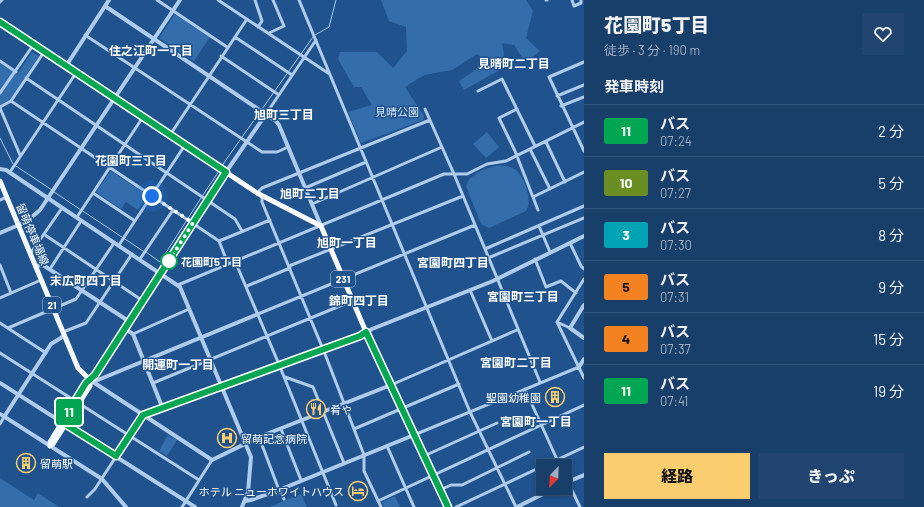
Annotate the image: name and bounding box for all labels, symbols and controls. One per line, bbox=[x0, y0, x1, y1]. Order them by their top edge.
text: 花園町5丁目 bbox=[604, 13, 709, 36]
button: heart bbox=[862, 13, 904, 55]
text: 徒歩 · 3 分 · 190 m bbox=[604, 42, 700, 58]
district label: 住之江町一丁目 bbox=[109, 43, 193, 57]
district label: 見晴町二丁目 bbox=[478, 56, 550, 70]
text: 発車時刻 bbox=[604, 77, 664, 95]
park label: 見晴公園 bbox=[375, 105, 419, 118]
district label: 旭町三丁目 bbox=[254, 107, 314, 121]
text: バス bbox=[660, 114, 690, 132]
text: 11 bbox=[621, 122, 631, 139]
text: 2 分 bbox=[878, 122, 904, 140]
text: 07:24 bbox=[660, 133, 692, 149]
district label: 花園町三丁目 bbox=[95, 153, 167, 167]
text: バス bbox=[660, 166, 690, 184]
text: 10 bbox=[620, 174, 632, 191]
text: 5 分 bbox=[878, 174, 904, 192]
text: 07:27 bbox=[660, 185, 691, 201]
your location bbox=[142, 186, 162, 206]
district label: 旭町二丁目 bbox=[280, 186, 340, 200]
street label: 留萌停車場線 bbox=[14, 201, 52, 267]
text: バス bbox=[660, 218, 690, 236]
text: 3 bbox=[622, 226, 630, 243]
text: 8 分 bbox=[878, 226, 904, 244]
district label: 旭町一丁目 bbox=[317, 235, 377, 249]
text: 07:30 bbox=[660, 237, 692, 253]
marker: 花園町5丁目 bbox=[160, 252, 178, 270]
place label: 花園町5丁目 bbox=[181, 255, 242, 268]
district label: 宮園町四丁目 bbox=[417, 255, 489, 269]
text: バス bbox=[660, 270, 690, 288]
road number: 231 bbox=[331, 271, 355, 287]
district label: 末広町四丁目 bbox=[50, 273, 122, 287]
text: 5 bbox=[622, 278, 630, 295]
text: 9 分 bbox=[878, 278, 904, 296]
district label: 宮園町三丁目 bbox=[487, 289, 559, 303]
text: 07:31 bbox=[660, 289, 689, 305]
district label: 錦町四丁目 bbox=[328, 293, 389, 307]
road number: 21 bbox=[43, 297, 61, 313]
text: バス bbox=[660, 322, 690, 340]
text: 4 bbox=[622, 330, 630, 347]
text: 15 分 bbox=[873, 330, 904, 348]
text: 07:37 bbox=[660, 341, 691, 357]
district label: 宮園町二丁目 bbox=[480, 355, 552, 369]
district label: 開運町一丁目 bbox=[142, 357, 214, 371]
text: バス bbox=[660, 374, 690, 392]
text: 11 bbox=[621, 382, 631, 399]
text: 19 分 bbox=[873, 382, 904, 400]
building icon: 聖園幼稚園 bbox=[544, 386, 566, 408]
place label: 聖園幼稚園 bbox=[486, 391, 541, 404]
text: 07:41 bbox=[660, 393, 688, 409]
restaurant icon: 肴や bbox=[305, 398, 327, 420]
line badge: 11 bbox=[51, 399, 87, 425]
text: 11 bbox=[64, 403, 74, 420]
place label: 肴や bbox=[330, 403, 352, 416]
district label: 宮園町一丁目 bbox=[500, 414, 572, 428]
hospital icon: 留萌記念病院 bbox=[216, 427, 238, 449]
place label: 留萌記念病院 bbox=[241, 432, 307, 445]
building icon: 留萌駅 bbox=[15, 452, 37, 474]
button: 経路 bbox=[604, 453, 750, 499]
button: きっぷ bbox=[758, 453, 904, 499]
place label: 留萌駅 bbox=[40, 457, 73, 470]
north arrow bbox=[536, 459, 572, 495]
map controls bbox=[536, 459, 572, 495]
hotel icon: ホテル ニューホワイトハウス bbox=[347, 480, 369, 502]
place label: ホテル ニューホワイトハウス bbox=[199, 485, 344, 498]

